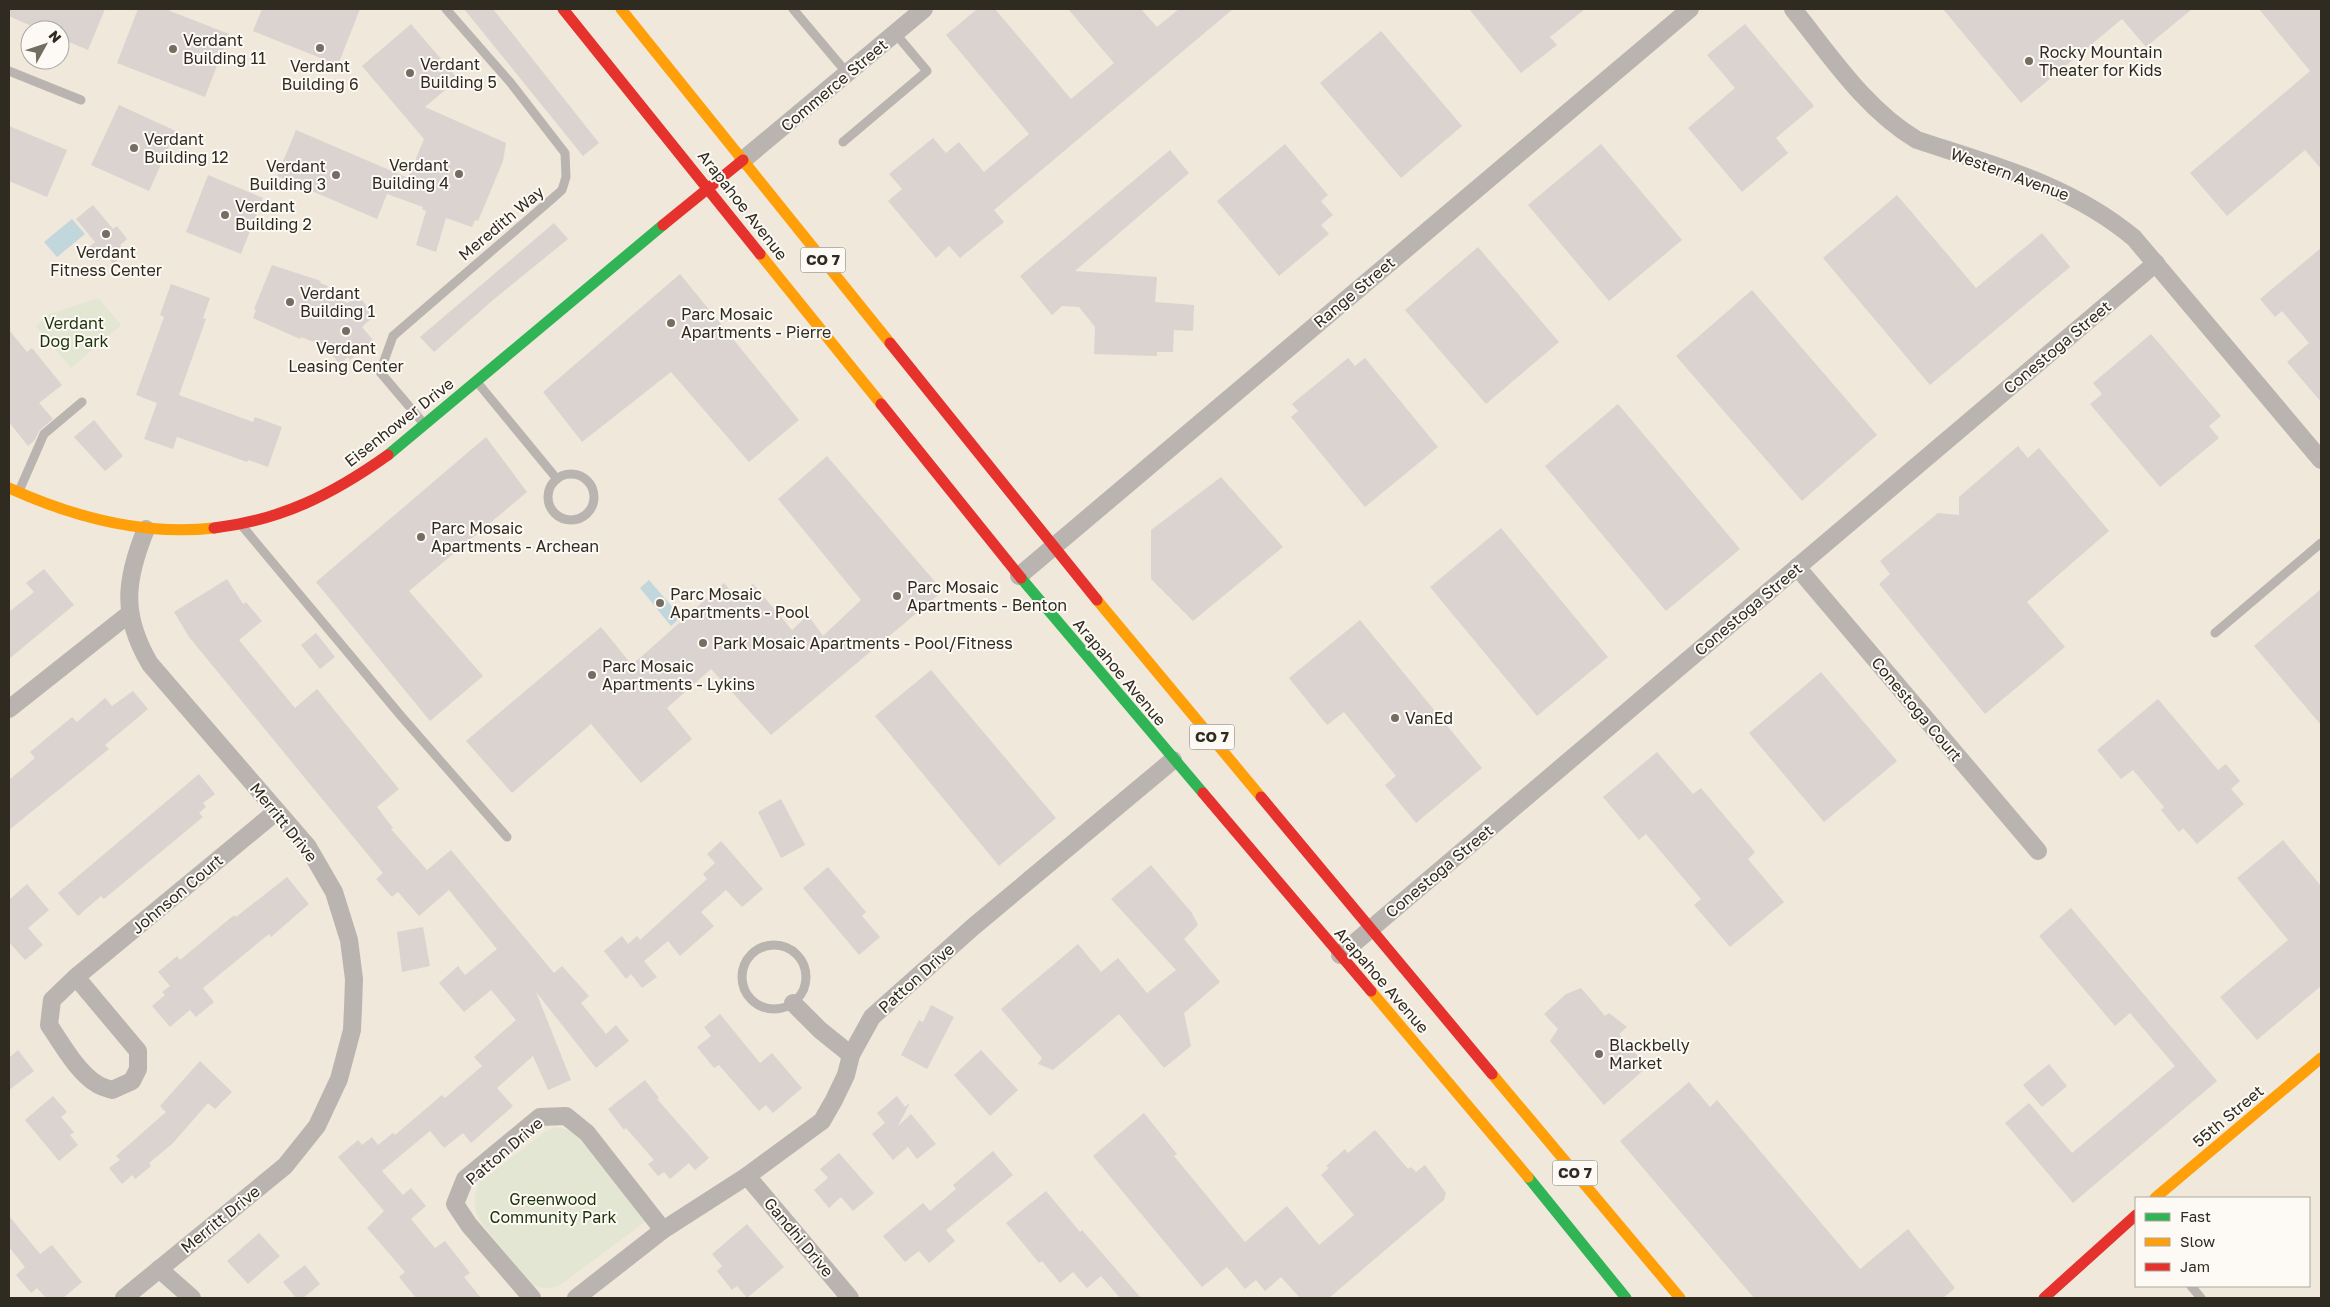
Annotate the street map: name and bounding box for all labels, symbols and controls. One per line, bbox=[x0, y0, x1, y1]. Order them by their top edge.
north arrow bbox=[20, 20, 70, 70]
text: N bbox=[45, 27, 65, 46]
place label: Verdant Building 11 bbox=[183, 30, 266, 68]
street label: Commerce Street bbox=[776, 34, 892, 136]
marker: Verdant Building 6 bbox=[314, 42, 326, 54]
place label: Rocky Mountain Theater for Kids bbox=[2039, 42, 2163, 80]
marker: Verdant Building 11 bbox=[167, 43, 179, 55]
place label: Verdant Building 5 bbox=[420, 54, 497, 92]
marker: Rocky Mountain Theater for Kids bbox=[2023, 55, 2035, 67]
place label: Verdant Building 6 bbox=[281, 56, 359, 94]
marker: Verdant Building 5 bbox=[404, 67, 416, 79]
place label: Verdant Building 12 bbox=[144, 129, 229, 167]
marker: Verdant Building 12 bbox=[128, 142, 140, 154]
street label: Western Avenue bbox=[1948, 143, 2072, 205]
street label: Arapahoe Avenue bbox=[694, 146, 792, 264]
place label: Verdant Building 4 bbox=[372, 155, 449, 193]
place label: Verdant Building 3 bbox=[249, 156, 326, 194]
marker: Verdant Building 4 bbox=[453, 168, 465, 180]
marker: Verdant Building 3 bbox=[330, 169, 342, 181]
street label: Meredith Way bbox=[454, 182, 548, 264]
place label: Verdant Building 2 bbox=[235, 196, 312, 234]
marker: Verdant Building 2 bbox=[219, 209, 231, 221]
marker: Verdant Fitness Center bbox=[100, 228, 112, 240]
place label: Verdant Fitness Center bbox=[50, 242, 162, 280]
road number: CO 7 bbox=[800, 248, 846, 272]
street label: Range Street bbox=[1309, 252, 1399, 332]
place label: Verdant Building 1 bbox=[300, 283, 375, 321]
marker: Verdant Building 1 bbox=[284, 296, 296, 308]
street label: Conestoga Street bbox=[1999, 296, 2115, 398]
place label: Parc Mosaic Apartments - Pierre bbox=[681, 304, 831, 342]
park label: Verdant Dog Park bbox=[39, 313, 109, 351]
marker: Parc Mosaic Apartments - Pierre bbox=[665, 317, 677, 329]
marker: Verdant Leasing Center bbox=[340, 325, 352, 337]
place label: Verdant Leasing Center bbox=[288, 338, 404, 376]
street label: Eisenhower Drive bbox=[340, 373, 458, 471]
place label: Parc Mosaic Apartments - Archean bbox=[431, 518, 599, 556]
marker: Parc Mosaic Apartments - Archean bbox=[415, 531, 427, 543]
street label: Conestoga Street bbox=[1690, 558, 1806, 660]
place label: Parc Mosaic Apartments - Benton bbox=[907, 577, 1067, 615]
place label: Parc Mosaic Apartments - Pool bbox=[670, 584, 809, 622]
marker: Parc Mosaic Apartments - Benton bbox=[891, 590, 903, 602]
marker: Parc Mosaic Apartments - Pool bbox=[654, 597, 666, 609]
street label: Arapahoe Avenue bbox=[1069, 614, 1171, 730]
place label: Park Mosaic Apartments - Pool/Fitness bbox=[713, 633, 1013, 653]
marker: Park Mosaic Apartments - Pool/Fitness bbox=[697, 637, 709, 649]
street label: Conestoga Court bbox=[1868, 653, 1966, 765]
place label: Parc Mosaic Apartments - Lykins bbox=[602, 656, 755, 694]
marker: Parc Mosaic Apartments - Lykins bbox=[586, 669, 598, 681]
place label: VanEd bbox=[1405, 708, 1453, 728]
marker: VanEd bbox=[1389, 712, 1401, 724]
road number: CO 7 bbox=[1190, 724, 1234, 750]
street label: Merritt Drive bbox=[246, 778, 322, 866]
street label: Conestoga Street bbox=[1381, 820, 1497, 922]
street label: Johnson Court bbox=[127, 850, 227, 938]
street label: Arapahoe Avenue bbox=[1331, 923, 1433, 1037]
street label: Patton Drive bbox=[874, 939, 958, 1017]
place label: Blackbelly Market bbox=[1609, 1035, 1690, 1073]
marker: Blackbelly Market bbox=[1593, 1048, 1605, 1060]
street label: 55th Street bbox=[2189, 1081, 2267, 1151]
street label: Patton Drive bbox=[461, 1113, 547, 1189]
road number: CO 7 bbox=[1552, 1160, 1598, 1186]
street label: Merritt Drive bbox=[176, 1181, 264, 1257]
park label: Greenwood Community Park bbox=[490, 1189, 616, 1227]
street label: Gandhi Drive bbox=[760, 1193, 838, 1281]
legend bbox=[2135, 1197, 2310, 1287]
text: Fast bbox=[2180, 1207, 2211, 1225]
text: Slow bbox=[2180, 1232, 2215, 1250]
text: Jam bbox=[2180, 1257, 2210, 1275]

